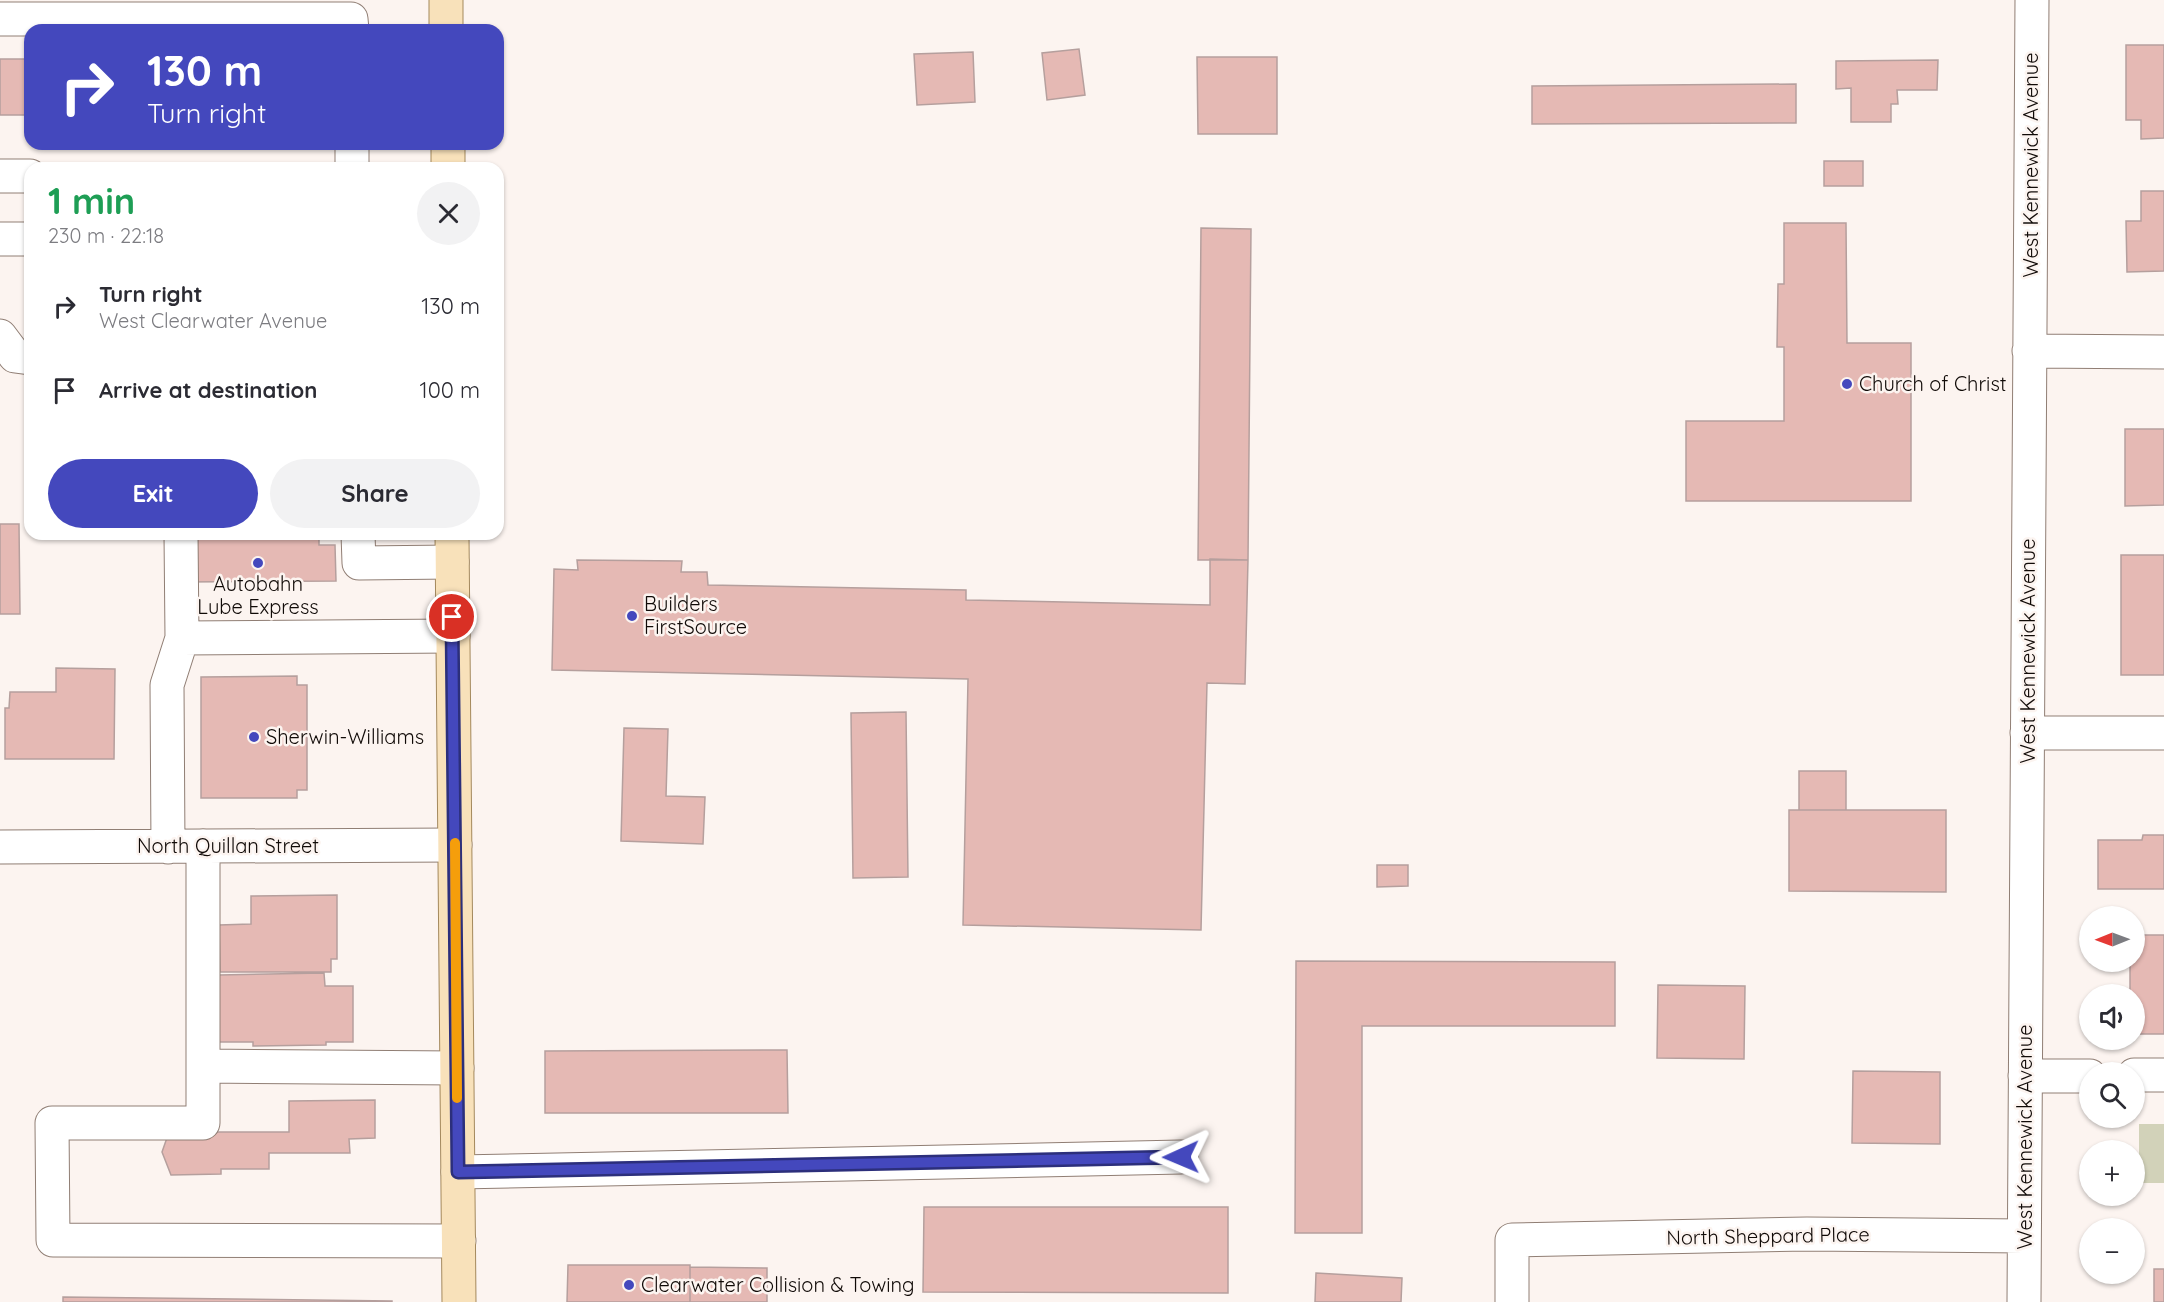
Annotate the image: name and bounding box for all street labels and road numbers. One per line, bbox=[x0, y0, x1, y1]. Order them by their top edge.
street label: West Kennewick Avenue bbox=[2018, 53, 2043, 277]
street label: West Kennewick Avenue bbox=[2015, 539, 2040, 763]
street label: North Quillan Street bbox=[137, 833, 319, 858]
street label: West Kennewick Avenue bbox=[2012, 1025, 2037, 1249]
street label: North Sheppard Place bbox=[1666, 1221, 1870, 1250]

